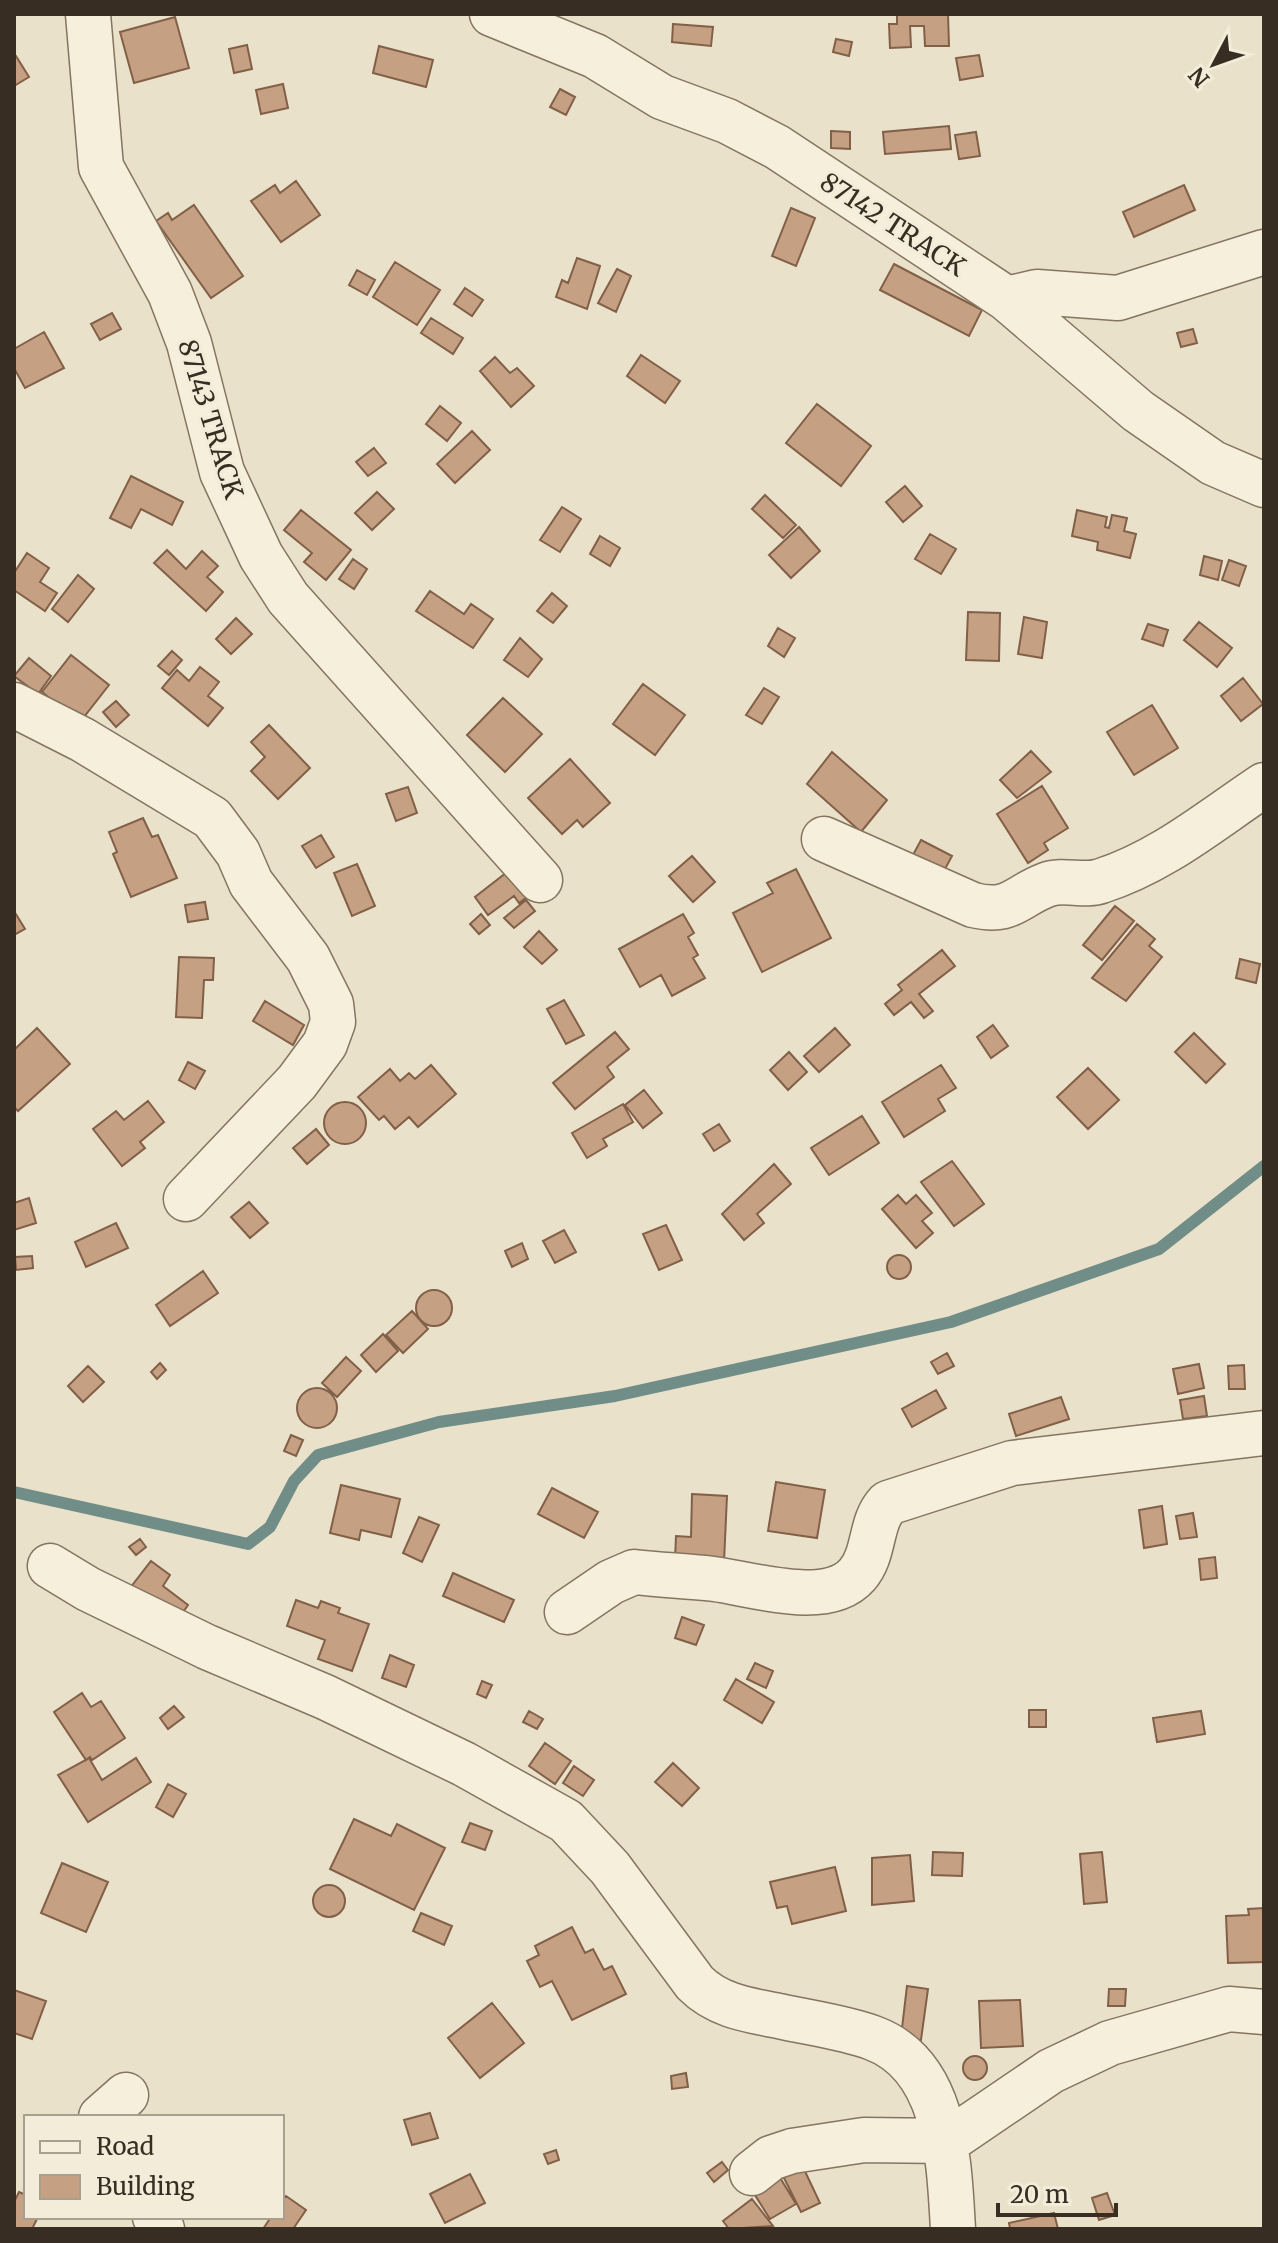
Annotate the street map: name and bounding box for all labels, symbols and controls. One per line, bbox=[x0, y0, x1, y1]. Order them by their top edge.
north arrow bbox=[1174, 24, 1254, 104]
text: N bbox=[1182, 61, 1215, 93]
street label: 87142 TRACK bbox=[814, 165, 972, 283]
street label: 87143 TRACK bbox=[171, 335, 251, 503]
legend bbox=[24, 2115, 284, 2219]
text: Road bbox=[96, 2131, 154, 2162]
scale bar bbox=[998, 2167, 1116, 2217]
text: Building bbox=[96, 2171, 195, 2202]
text: 20 m bbox=[1010, 2179, 1069, 2210]

